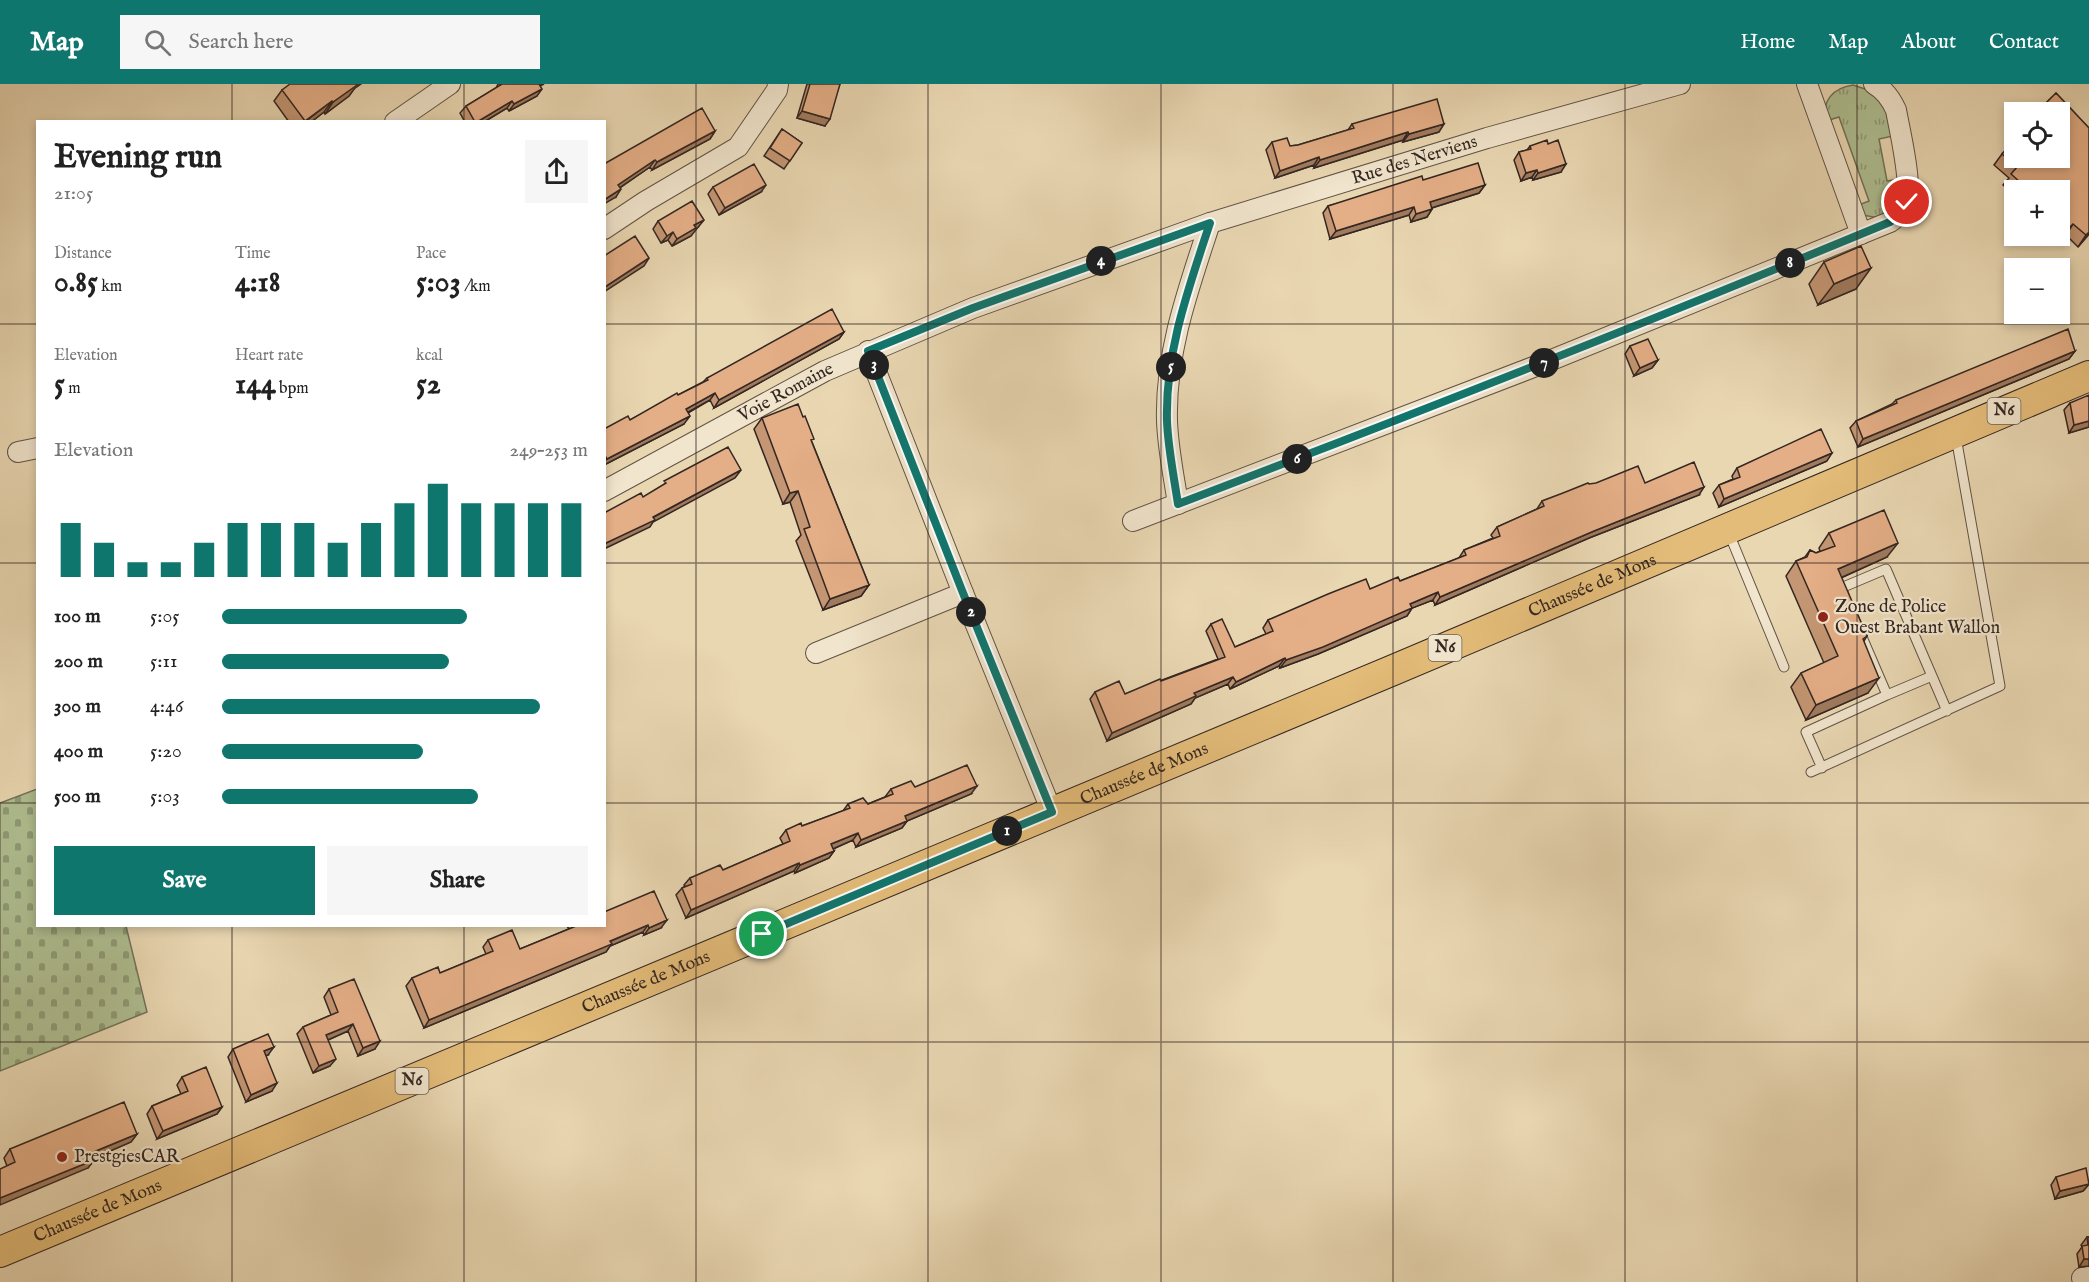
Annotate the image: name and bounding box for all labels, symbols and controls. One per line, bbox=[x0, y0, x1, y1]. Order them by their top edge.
search box bbox=[120, 15, 540, 69]
text: Map bbox=[30, 25, 84, 60]
icon: search bbox=[141, 26, 174, 59]
text: Search here bbox=[189, 28, 293, 56]
text: Home bbox=[1740, 29, 1795, 56]
text: Map bbox=[1828, 29, 1868, 56]
text: About bbox=[1901, 29, 1956, 56]
text: Contact bbox=[1989, 29, 2059, 56]
map controls bbox=[2004, 102, 2070, 324]
button: locate bbox=[2004, 102, 2070, 168]
street label: Rue des Nerviens bbox=[1349, 130, 1480, 190]
text: Evening run bbox=[54, 137, 222, 179]
button: share bbox=[525, 140, 588, 203]
pin bbox=[1881, 176, 1932, 227]
button: + bbox=[2004, 180, 2070, 246]
text: 21:05 bbox=[54, 181, 93, 206]
icon: check bbox=[1890, 185, 1923, 218]
text: Distance bbox=[54, 244, 112, 264]
text: Time bbox=[235, 244, 271, 264]
text: Pace bbox=[416, 244, 446, 264]
pin: 4 bbox=[1086, 246, 1116, 276]
pin: 8 bbox=[1775, 248, 1805, 278]
text: 4 bbox=[1097, 251, 1105, 271]
text: 8 bbox=[1787, 253, 1793, 273]
button: − bbox=[2004, 258, 2070, 324]
text: 0.85 bbox=[54, 264, 98, 302]
text: 4:18 bbox=[235, 264, 281, 302]
text: 5:03 bbox=[416, 264, 461, 302]
text: km bbox=[98, 277, 122, 297]
text: /km bbox=[461, 277, 491, 297]
text: Elevation bbox=[54, 346, 117, 366]
text: Heart rate bbox=[235, 346, 303, 366]
text: kcal bbox=[416, 346, 443, 366]
pin: 7 bbox=[1529, 348, 1559, 378]
pin: 3 bbox=[859, 350, 889, 380]
pin: 5 bbox=[1156, 352, 1186, 382]
text: 7 bbox=[1540, 353, 1548, 373]
text: 3 bbox=[871, 355, 877, 375]
street label: Voie Romaine bbox=[733, 357, 837, 428]
text: 5 bbox=[1168, 357, 1174, 377]
text: 5 bbox=[54, 366, 65, 404]
text: 144 bbox=[235, 366, 276, 404]
text: 52 bbox=[416, 366, 441, 404]
text: m bbox=[65, 379, 81, 399]
text: bpm bbox=[276, 379, 309, 399]
road number: N6 bbox=[1988, 398, 2020, 424]
text: Elevation bbox=[54, 438, 133, 463]
text: 249–253 m bbox=[510, 438, 588, 463]
pin: 6 bbox=[1282, 444, 1312, 474]
text: 6 bbox=[1294, 449, 1300, 469]
street label: Chaussée de Mons bbox=[1525, 549, 1660, 623]
place label: Zone de Police Ouest Brabant Wallon bbox=[1835, 596, 2001, 640]
pin: 2 bbox=[956, 597, 986, 627]
text: 2 bbox=[967, 602, 975, 622]
text: 100 m bbox=[54, 604, 101, 629]
text: 5:05 bbox=[150, 604, 180, 629]
marker: Zone de Police Ouest Brabant Wallon bbox=[1816, 610, 1830, 624]
road number: N6 bbox=[1428, 635, 1462, 661]
text: 200 m bbox=[54, 649, 103, 674]
text: 5:11 bbox=[150, 649, 177, 674]
text: 300 m bbox=[54, 694, 101, 719]
text: 4:46 bbox=[150, 694, 183, 719]
street label: Chaussée de Mons bbox=[1077, 737, 1212, 811]
text: 400 m bbox=[54, 739, 103, 764]
text: 5:20 bbox=[150, 739, 182, 764]
text: 500 m bbox=[54, 784, 101, 809]
text: 5:03 bbox=[150, 784, 180, 809]
pin: 1 bbox=[992, 816, 1022, 846]
text: 1 bbox=[1004, 821, 1010, 841]
button: Save bbox=[54, 846, 315, 915]
button: Share bbox=[327, 846, 588, 915]
pin bbox=[736, 908, 787, 959]
icon: arrive bbox=[745, 917, 778, 950]
street label: Chaussée de Mons bbox=[578, 945, 713, 1019]
road number: N6 bbox=[396, 1068, 428, 1094]
place label: PrestgiesCAR bbox=[74, 1146, 181, 1169]
marker: PrestgiesCAR bbox=[55, 1150, 69, 1164]
street label: Chaussée de Mons bbox=[30, 1174, 165, 1248]

